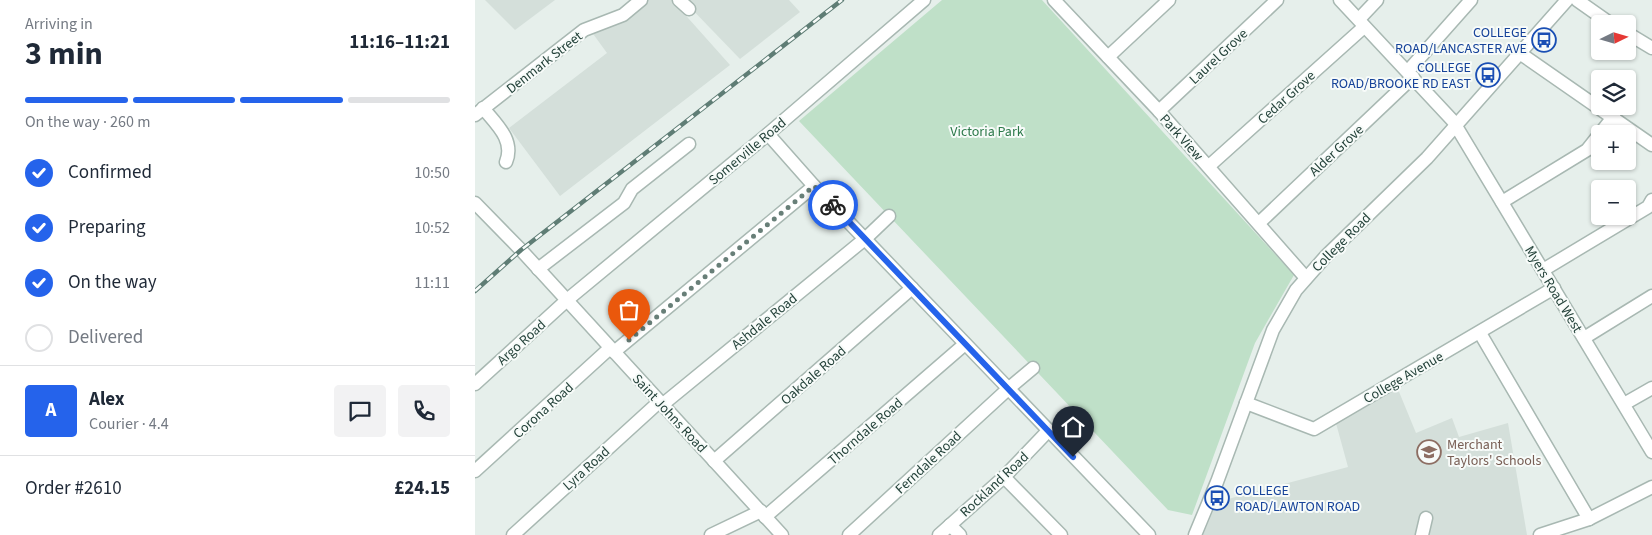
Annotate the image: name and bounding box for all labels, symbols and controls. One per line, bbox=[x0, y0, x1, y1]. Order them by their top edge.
text: Arriving in bbox=[25, 13, 93, 35]
north arrow bbox=[1591, 15, 1636, 60]
map controls bbox=[1591, 15, 1636, 225]
place label: COLLEGE ROAD/LANCASTER AVE bbox=[1395, 23, 1527, 59]
street label: Laurel Grove bbox=[1185, 24, 1253, 89]
street label: Denmark Street bbox=[502, 27, 587, 99]
bus stop icon: COLLEGE ROAD/LANCASTER AVE bbox=[1531, 27, 1557, 53]
text: 11:16–11:21 bbox=[349, 29, 450, 56]
text: 3 min bbox=[25, 31, 103, 77]
place label: COLLEGE ROAD/BROOKE RD EAST bbox=[1331, 58, 1471, 94]
bus stop icon: COLLEGE ROAD/BROOKE RD EAST bbox=[1475, 62, 1501, 88]
street label: Cedar Grove bbox=[1253, 66, 1320, 129]
button: layers bbox=[1591, 70, 1636, 115]
street label: Park View bbox=[1155, 110, 1208, 165]
text: On the way · 260 m bbox=[25, 111, 150, 133]
street label: Somerville Road bbox=[705, 113, 791, 190]
street label: Alder Grove bbox=[1305, 120, 1368, 181]
park label: Victoria Park bbox=[950, 122, 1024, 142]
button: + bbox=[1591, 125, 1636, 170]
icon: check bbox=[25, 159, 53, 187]
text: Confirmed bbox=[68, 159, 152, 186]
text: 10:50 bbox=[414, 162, 450, 184]
courier bbox=[808, 180, 858, 230]
button: − bbox=[1591, 180, 1636, 225]
icon: bike bbox=[819, 191, 847, 219]
street label: College Road bbox=[1308, 209, 1376, 277]
icon: check bbox=[25, 214, 53, 242]
text: Preparing bbox=[68, 214, 146, 241]
text: 10:52 bbox=[414, 217, 450, 239]
street label: Myers Road West bbox=[1519, 242, 1587, 337]
icon: check bbox=[25, 269, 53, 297]
text: On the way bbox=[68, 269, 157, 296]
text: 11:11 bbox=[414, 272, 450, 294]
pin bbox=[608, 289, 650, 340]
street label: Ashdale Road bbox=[727, 289, 802, 355]
icon: bag bbox=[615, 296, 643, 324]
street label: Argo Road bbox=[493, 315, 551, 370]
text: Delivered bbox=[68, 324, 143, 351]
street label: Oakdale Road bbox=[776, 342, 851, 410]
street label: College Avenue bbox=[1360, 347, 1447, 409]
street label: Saint Johns Road bbox=[627, 370, 711, 458]
street label: Corona Road bbox=[509, 378, 578, 443]
button: chat bbox=[334, 385, 386, 437]
button: phone bbox=[398, 385, 450, 437]
text: Alex bbox=[89, 386, 125, 413]
street label: Thorndale Road bbox=[824, 394, 907, 470]
text: A bbox=[46, 397, 56, 424]
pin bbox=[1052, 406, 1094, 457]
text: Courier · 4.4 bbox=[89, 413, 169, 435]
icon: home bbox=[1059, 413, 1087, 441]
street label: Ferndale Road bbox=[891, 427, 966, 499]
place label: Merchant Taylors' Schools bbox=[1447, 435, 1541, 471]
school or university icon: Merchant Taylors' Schools bbox=[1416, 439, 1442, 465]
street label: Lyra Road bbox=[559, 442, 615, 495]
street label: Rockland Road bbox=[956, 448, 1034, 522]
text: Order #2610 bbox=[25, 475, 122, 502]
text: £24.15 bbox=[394, 475, 450, 502]
place label: COLLEGE ROAD/LAWTON ROAD bbox=[1235, 481, 1360, 517]
bus stop icon: COLLEGE ROAD/LAWTON ROAD bbox=[1204, 485, 1230, 511]

